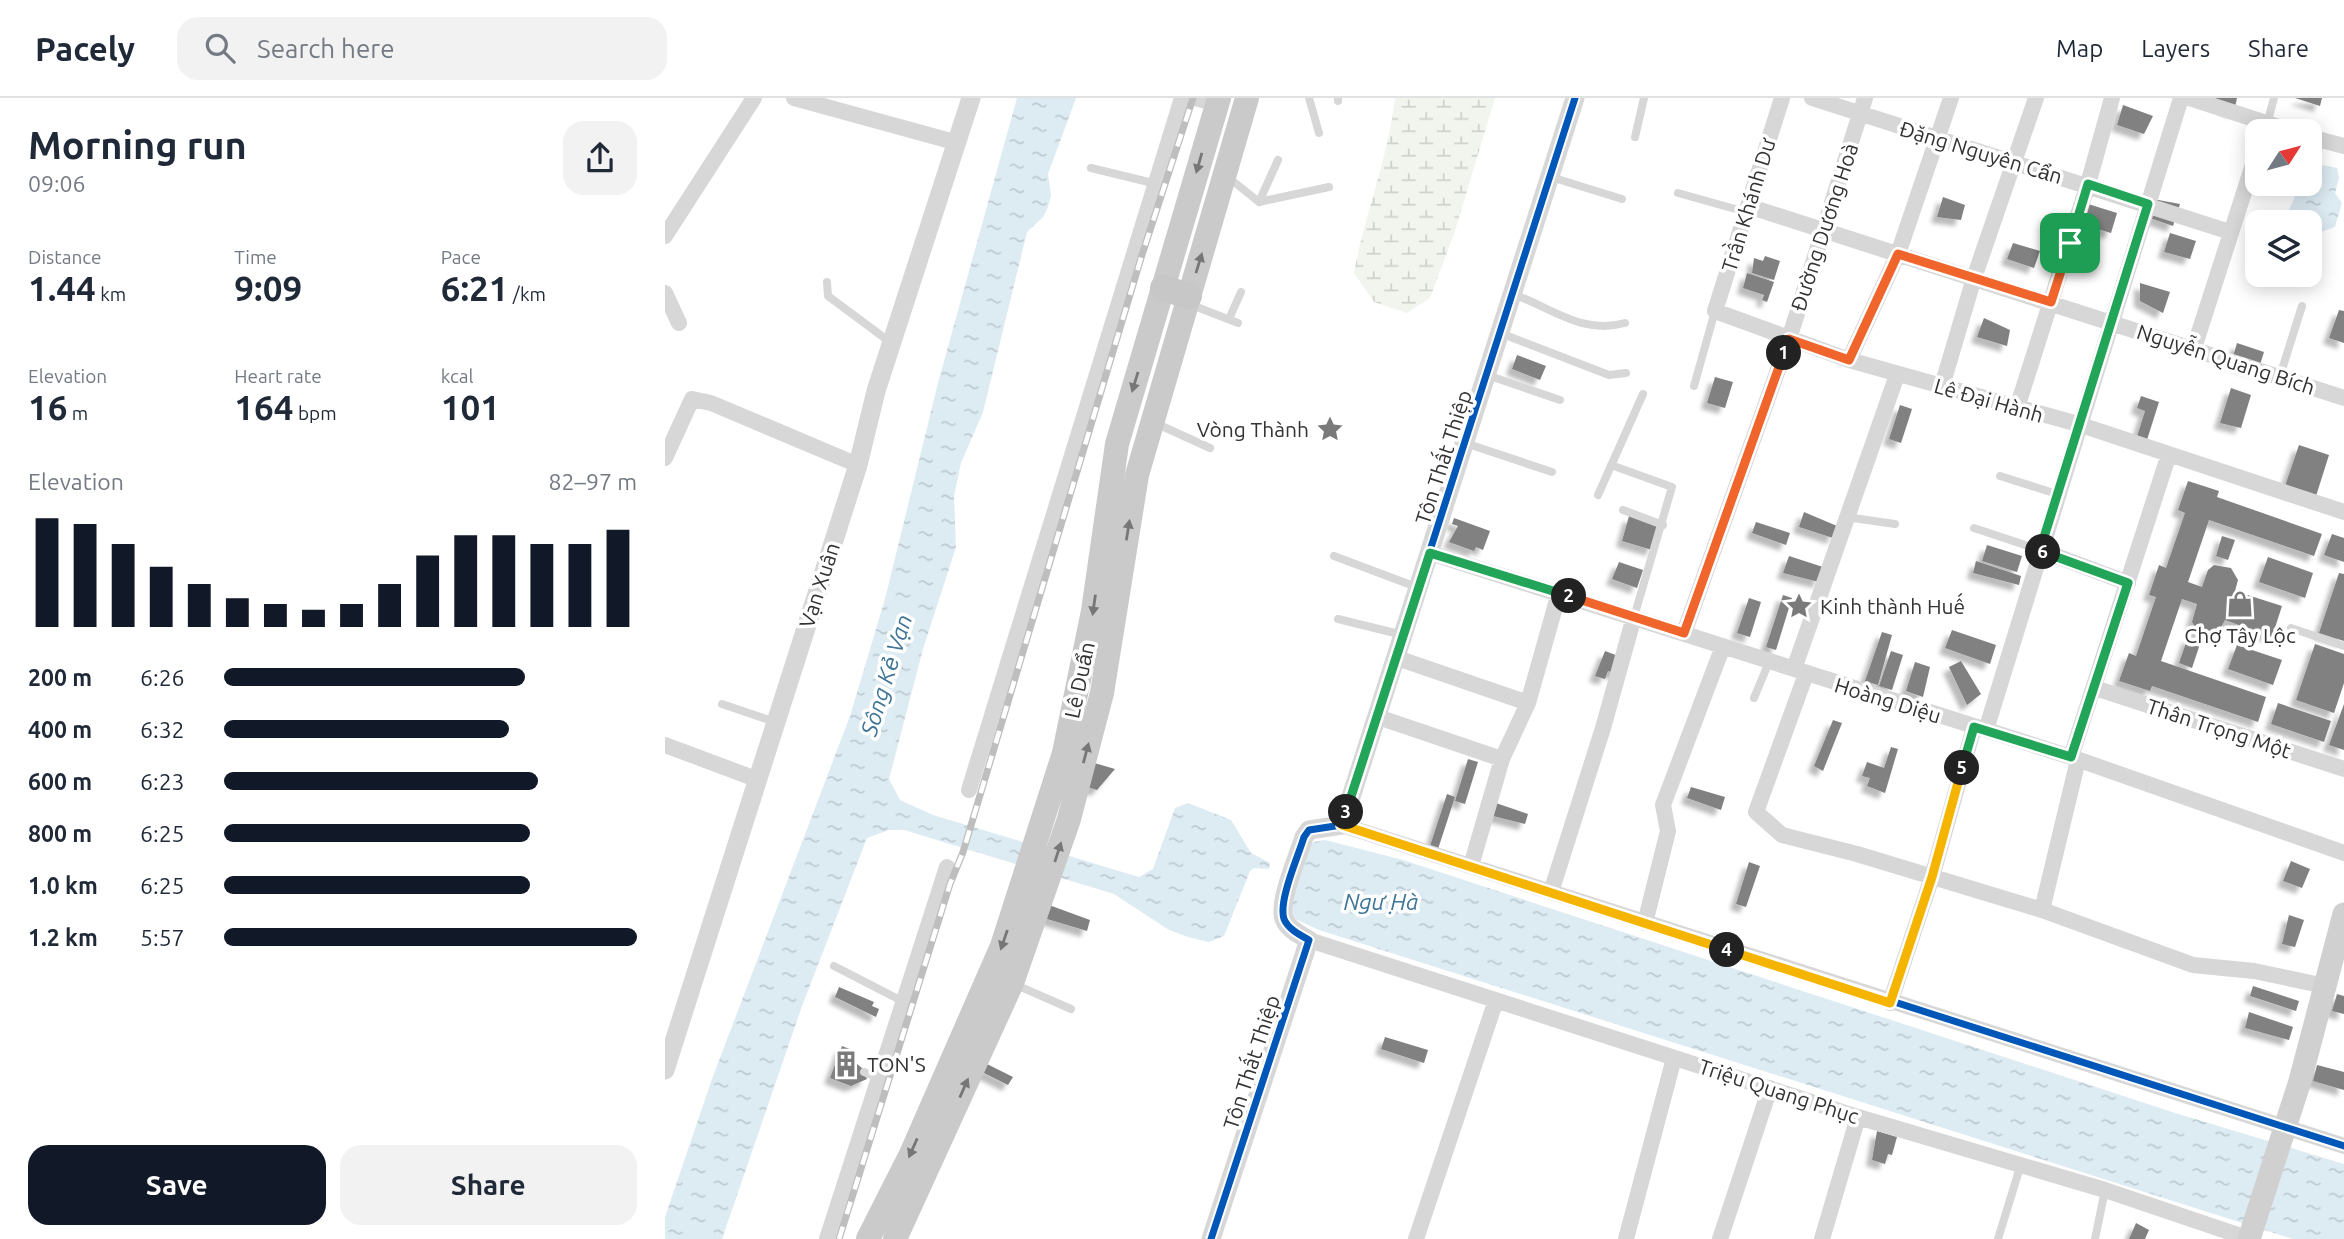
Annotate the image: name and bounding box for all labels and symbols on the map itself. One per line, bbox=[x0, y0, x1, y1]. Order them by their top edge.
street label: Đặng Nguyên Cẩn bbox=[1897, 116, 2065, 188]
north arrow bbox=[2245, 119, 2322, 196]
street label: Trần Khánh Dư bbox=[1714, 134, 1780, 275]
street label: Đường Dương Hoà bbox=[1786, 140, 1862, 314]
one-way arrow bbox=[1194, 153, 1204, 174]
pin bbox=[2040, 213, 2100, 273]
one-way arrow bbox=[1194, 252, 1204, 273]
street label: Nguyễn Quang Bích bbox=[2134, 318, 2318, 399]
pin: 1 bbox=[1767, 336, 1801, 370]
one-way arrow bbox=[1129, 371, 1139, 392]
street label: Lê Đại Hành bbox=[1932, 373, 2046, 427]
street label: Tôn Thất Thiệp bbox=[1408, 386, 1476, 527]
place icon: Vòng Thành bbox=[1315, 414, 1345, 444]
place label: Vòng Thành bbox=[1197, 417, 1309, 441]
one-way arrow bbox=[1123, 519, 1134, 541]
pin: 6 bbox=[2025, 534, 2061, 570]
street label: Vạn Xuân bbox=[794, 539, 844, 631]
pin: 2 bbox=[1551, 578, 1587, 614]
shop icon: Chợ Tây Lộc bbox=[2225, 589, 2255, 619]
place icon: Kinh thành Huế bbox=[1784, 591, 1814, 621]
place label: Kinh thành Huế bbox=[1820, 592, 1965, 618]
one-way arrow bbox=[1088, 594, 1099, 616]
water label: Sông Kẻ Vạn bbox=[855, 611, 916, 740]
place label: Chợ Tây Lộc bbox=[2184, 623, 2296, 647]
street label: Lê Duẩn bbox=[1059, 640, 1099, 720]
street label: Hoàng Diệu bbox=[1832, 672, 1944, 728]
street label: Thân Trọng Một bbox=[2144, 693, 2294, 763]
one-way arrow bbox=[1082, 742, 1092, 763]
pin: 5 bbox=[1945, 750, 1979, 786]
pin: 3 bbox=[1329, 794, 1363, 830]
one-way arrow bbox=[1054, 842, 1064, 863]
water label: Ngự Hà bbox=[1343, 889, 1419, 914]
one-way arrow bbox=[998, 929, 1009, 950]
pin: 4 bbox=[1709, 932, 1745, 968]
street label: Tôn Thất Thiệp bbox=[1216, 991, 1284, 1132]
building icon: TON'S bbox=[831, 1049, 861, 1079]
place label: TON'S bbox=[867, 1052, 926, 1076]
street label: Triệu Quang Phục bbox=[1696, 1054, 1862, 1128]
one-way arrow bbox=[958, 1078, 970, 1098]
one-way arrow bbox=[907, 1138, 918, 1159]

